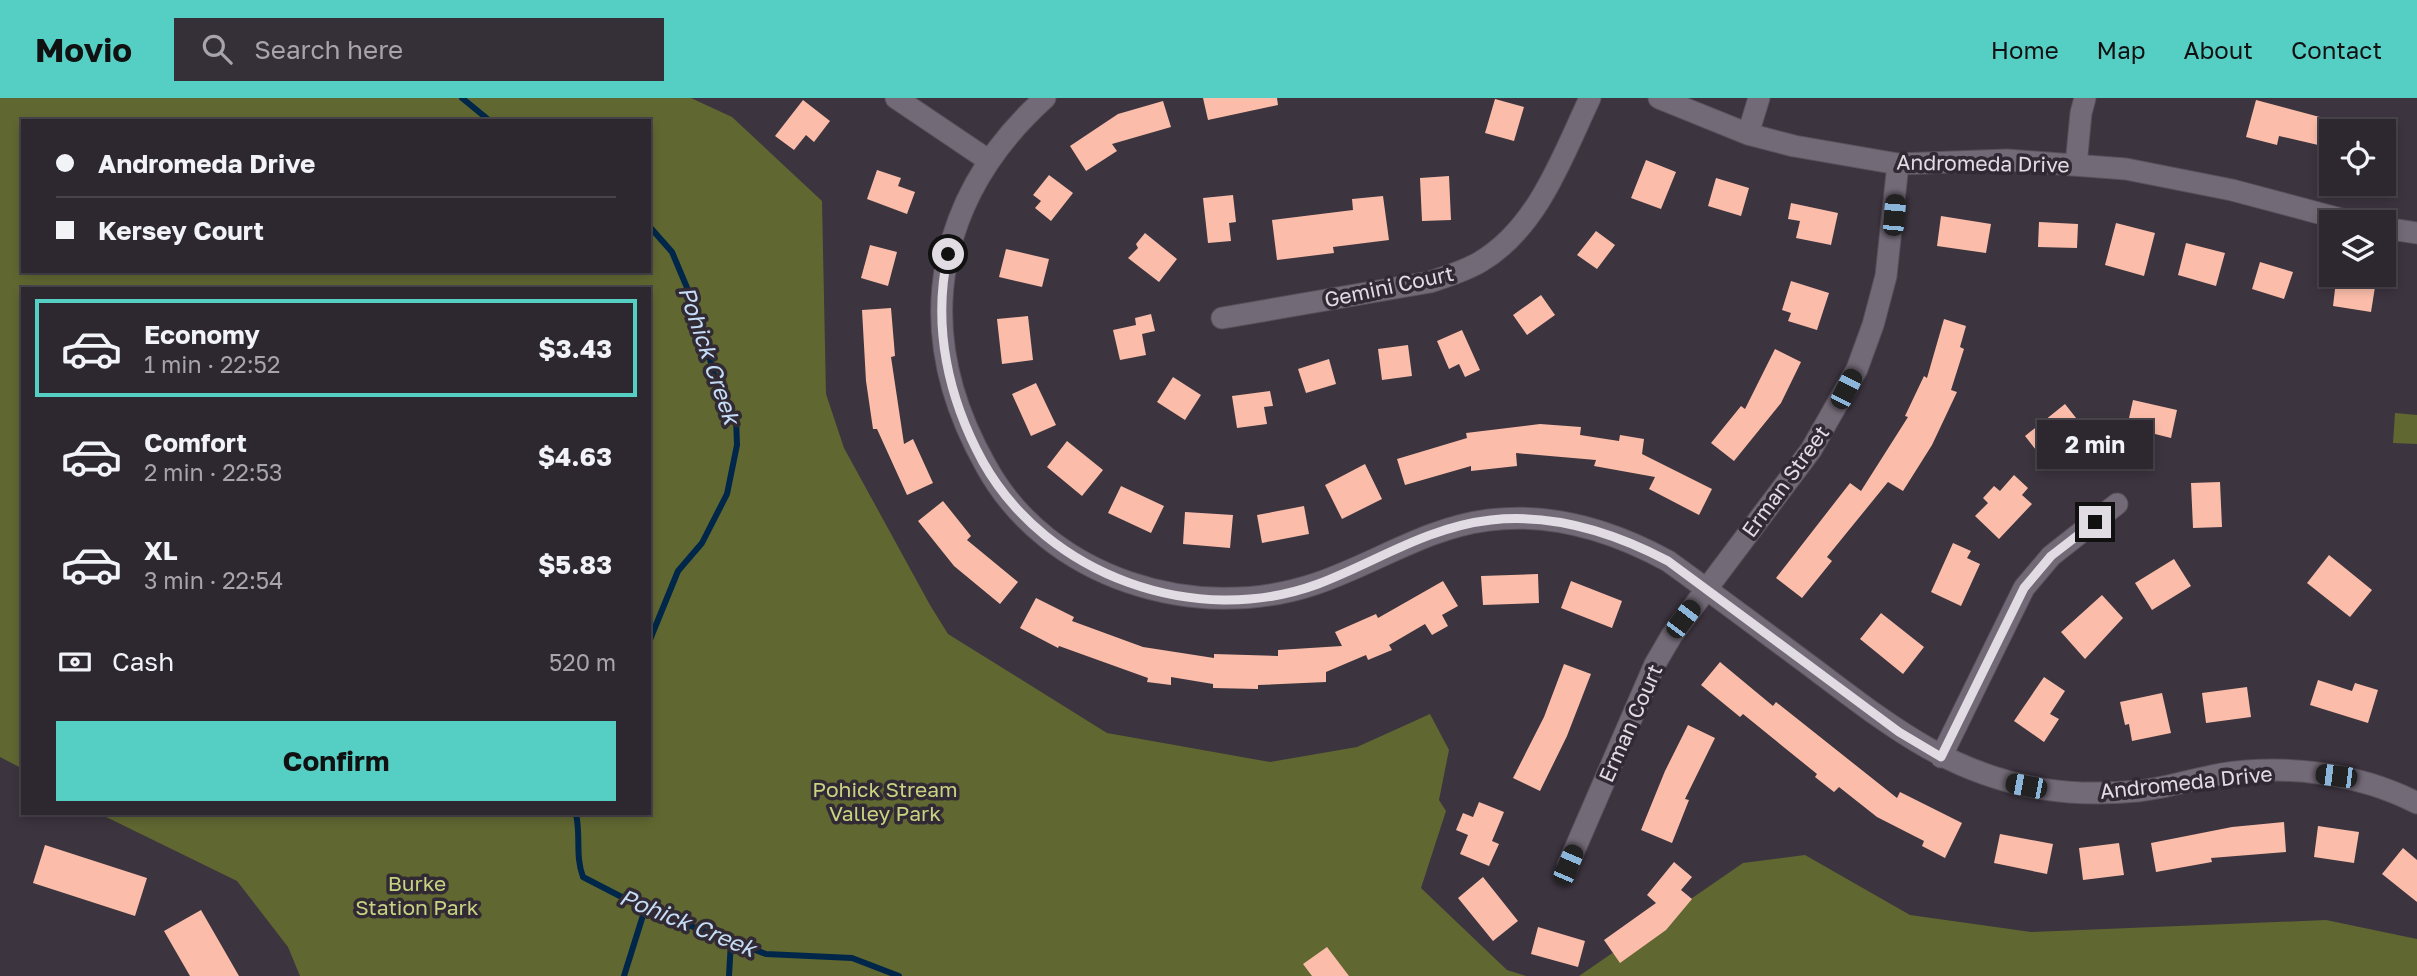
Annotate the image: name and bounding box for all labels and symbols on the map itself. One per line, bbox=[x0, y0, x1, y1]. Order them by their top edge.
street label: Andromeda Drive bbox=[1896, 148, 2070, 178]
car bbox=[1882, 193, 1907, 237]
route start bbox=[932, 238, 964, 270]
street label: Gemini Court bbox=[1322, 260, 1456, 312]
water label: Pohick Creek bbox=[673, 282, 747, 430]
car bbox=[1828, 366, 1865, 412]
street label: Erman Street bbox=[1736, 420, 1834, 542]
callout: 2 min bbox=[2037, 420, 2153, 470]
route end bbox=[2079, 506, 2111, 538]
car bbox=[1662, 596, 1705, 642]
street label: Erman Court bbox=[1592, 660, 1668, 786]
street label: Andromeda Drive bbox=[2098, 760, 2274, 804]
car bbox=[2314, 763, 2359, 789]
car bbox=[2004, 772, 2049, 800]
park label: Pohick Stream Valley Park bbox=[812, 776, 958, 826]
car bbox=[1551, 842, 1586, 888]
park label: Burke Station Park bbox=[355, 870, 479, 920]
water label: Pohick Creek bbox=[616, 882, 762, 963]

